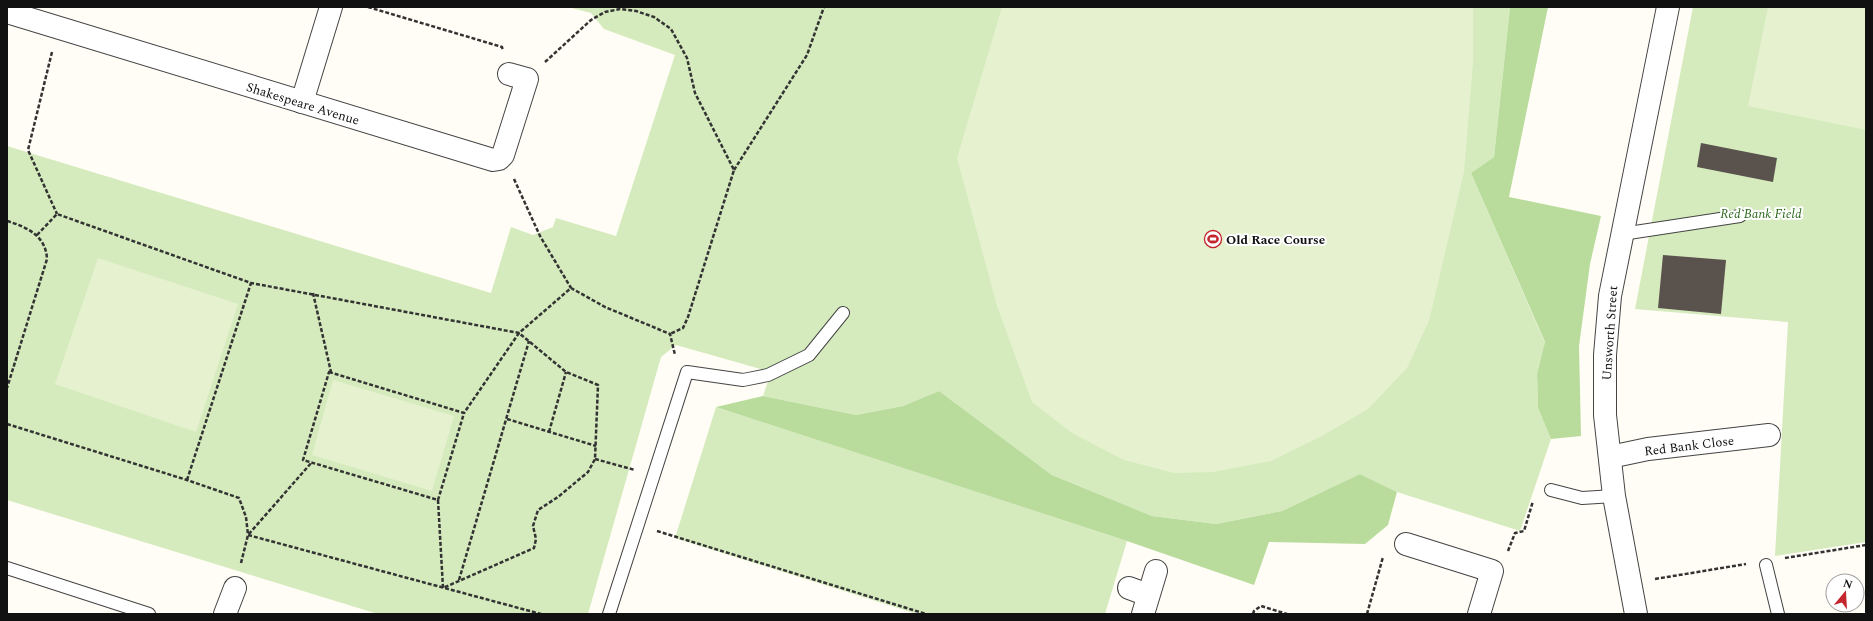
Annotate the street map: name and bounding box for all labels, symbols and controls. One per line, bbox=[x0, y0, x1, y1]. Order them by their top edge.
street label: Shakespeare Avenue bbox=[244, 77, 362, 131]
park label: Red Bank Field bbox=[1720, 204, 1802, 224]
sports icon: Old Race Course bbox=[1203, 229, 1223, 249]
place label: Old Race Course bbox=[1226, 230, 1325, 250]
street label: Unsworth Street bbox=[1597, 285, 1623, 381]
street label: Red Bank Close bbox=[1643, 431, 1735, 461]
north arrow bbox=[1825, 573, 1865, 613]
text: N bbox=[1841, 574, 1855, 593]

